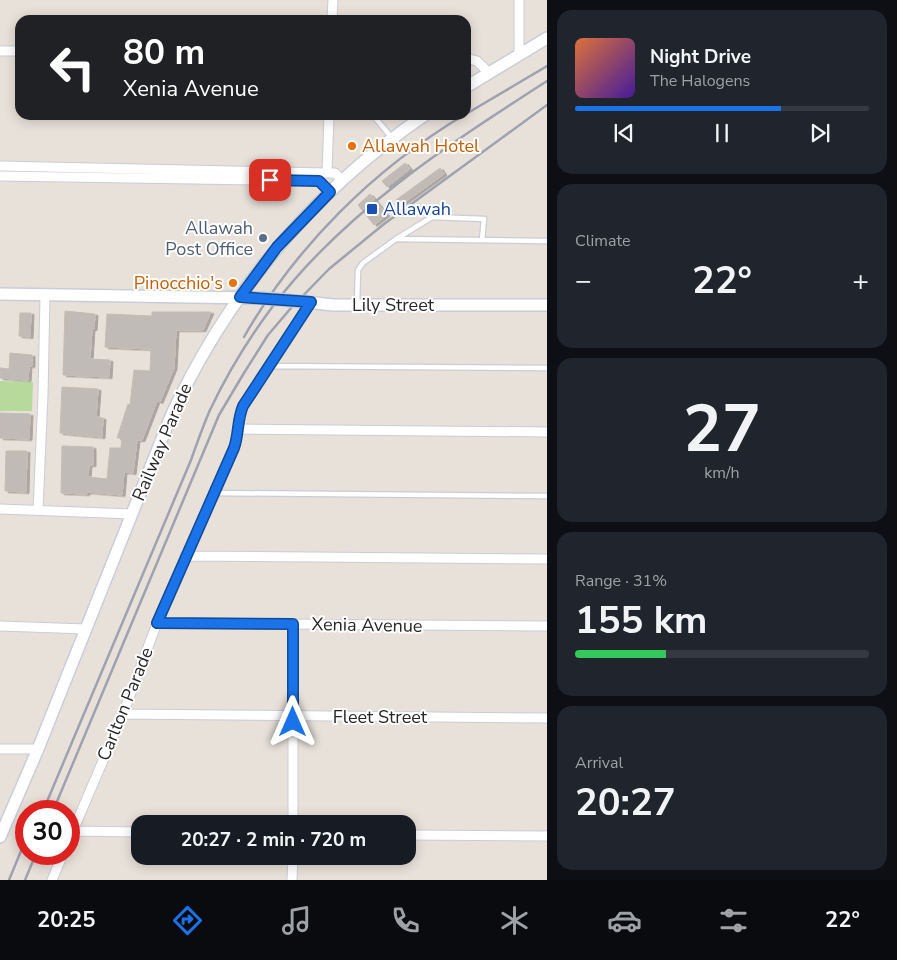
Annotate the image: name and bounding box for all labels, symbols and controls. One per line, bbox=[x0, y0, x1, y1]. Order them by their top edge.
text: 80 m bbox=[123, 29, 205, 76]
icon: left bbox=[40, 35, 105, 100]
text: Night Drive bbox=[650, 44, 751, 70]
text: The Halogens bbox=[650, 70, 750, 92]
text: Xenia Avenue bbox=[123, 74, 259, 104]
icon: previous bbox=[610, 119, 638, 147]
icon: pause bbox=[708, 119, 736, 147]
icon: next bbox=[806, 119, 834, 147]
place label: Allawah Hotel bbox=[362, 134, 480, 158]
marker: Allawah Hotel bbox=[346, 140, 358, 152]
pin bbox=[249, 159, 291, 201]
icon: arrive bbox=[256, 166, 284, 194]
place label: Allawah bbox=[383, 197, 451, 221]
marker: Allawah bbox=[365, 202, 379, 216]
place label: Allawah Post Office bbox=[165, 216, 253, 261]
text: Climate bbox=[575, 230, 630, 252]
marker: Allawah Post Office bbox=[257, 232, 269, 244]
text: 22° bbox=[692, 255, 752, 306]
text: − bbox=[575, 262, 592, 300]
text: + bbox=[852, 262, 869, 300]
place label: Pinocchio's bbox=[134, 271, 223, 295]
marker: Pinocchio's bbox=[227, 277, 239, 289]
street label: Lily Street bbox=[352, 293, 435, 317]
street label: Railway Parade bbox=[126, 379, 198, 505]
text: 27 bbox=[683, 385, 761, 474]
text: km/h bbox=[704, 462, 740, 484]
text: Range · 31% bbox=[575, 570, 667, 592]
text: 155 km bbox=[575, 595, 707, 646]
street label: Xenia Avenue bbox=[311, 612, 423, 638]
street label: Carlton Parade bbox=[91, 644, 159, 764]
position arrow bbox=[266, 695, 318, 747]
street label: Fleet Street bbox=[333, 705, 428, 729]
text: Arrival bbox=[575, 752, 623, 774]
text: 20:27 bbox=[575, 777, 676, 828]
speed limit sign: 30 bbox=[15, 800, 80, 865]
text: 20:27 · 2 min · 720 m bbox=[181, 827, 366, 853]
icon: directions bbox=[170, 903, 205, 938]
icon: music bbox=[279, 903, 314, 938]
icon: phone bbox=[388, 903, 423, 938]
icon: climate bbox=[497, 903, 532, 938]
icon: car bbox=[607, 903, 642, 938]
icon: filters bbox=[716, 903, 751, 938]
text: 20:25 bbox=[37, 905, 95, 935]
text: 22° bbox=[825, 905, 860, 935]

